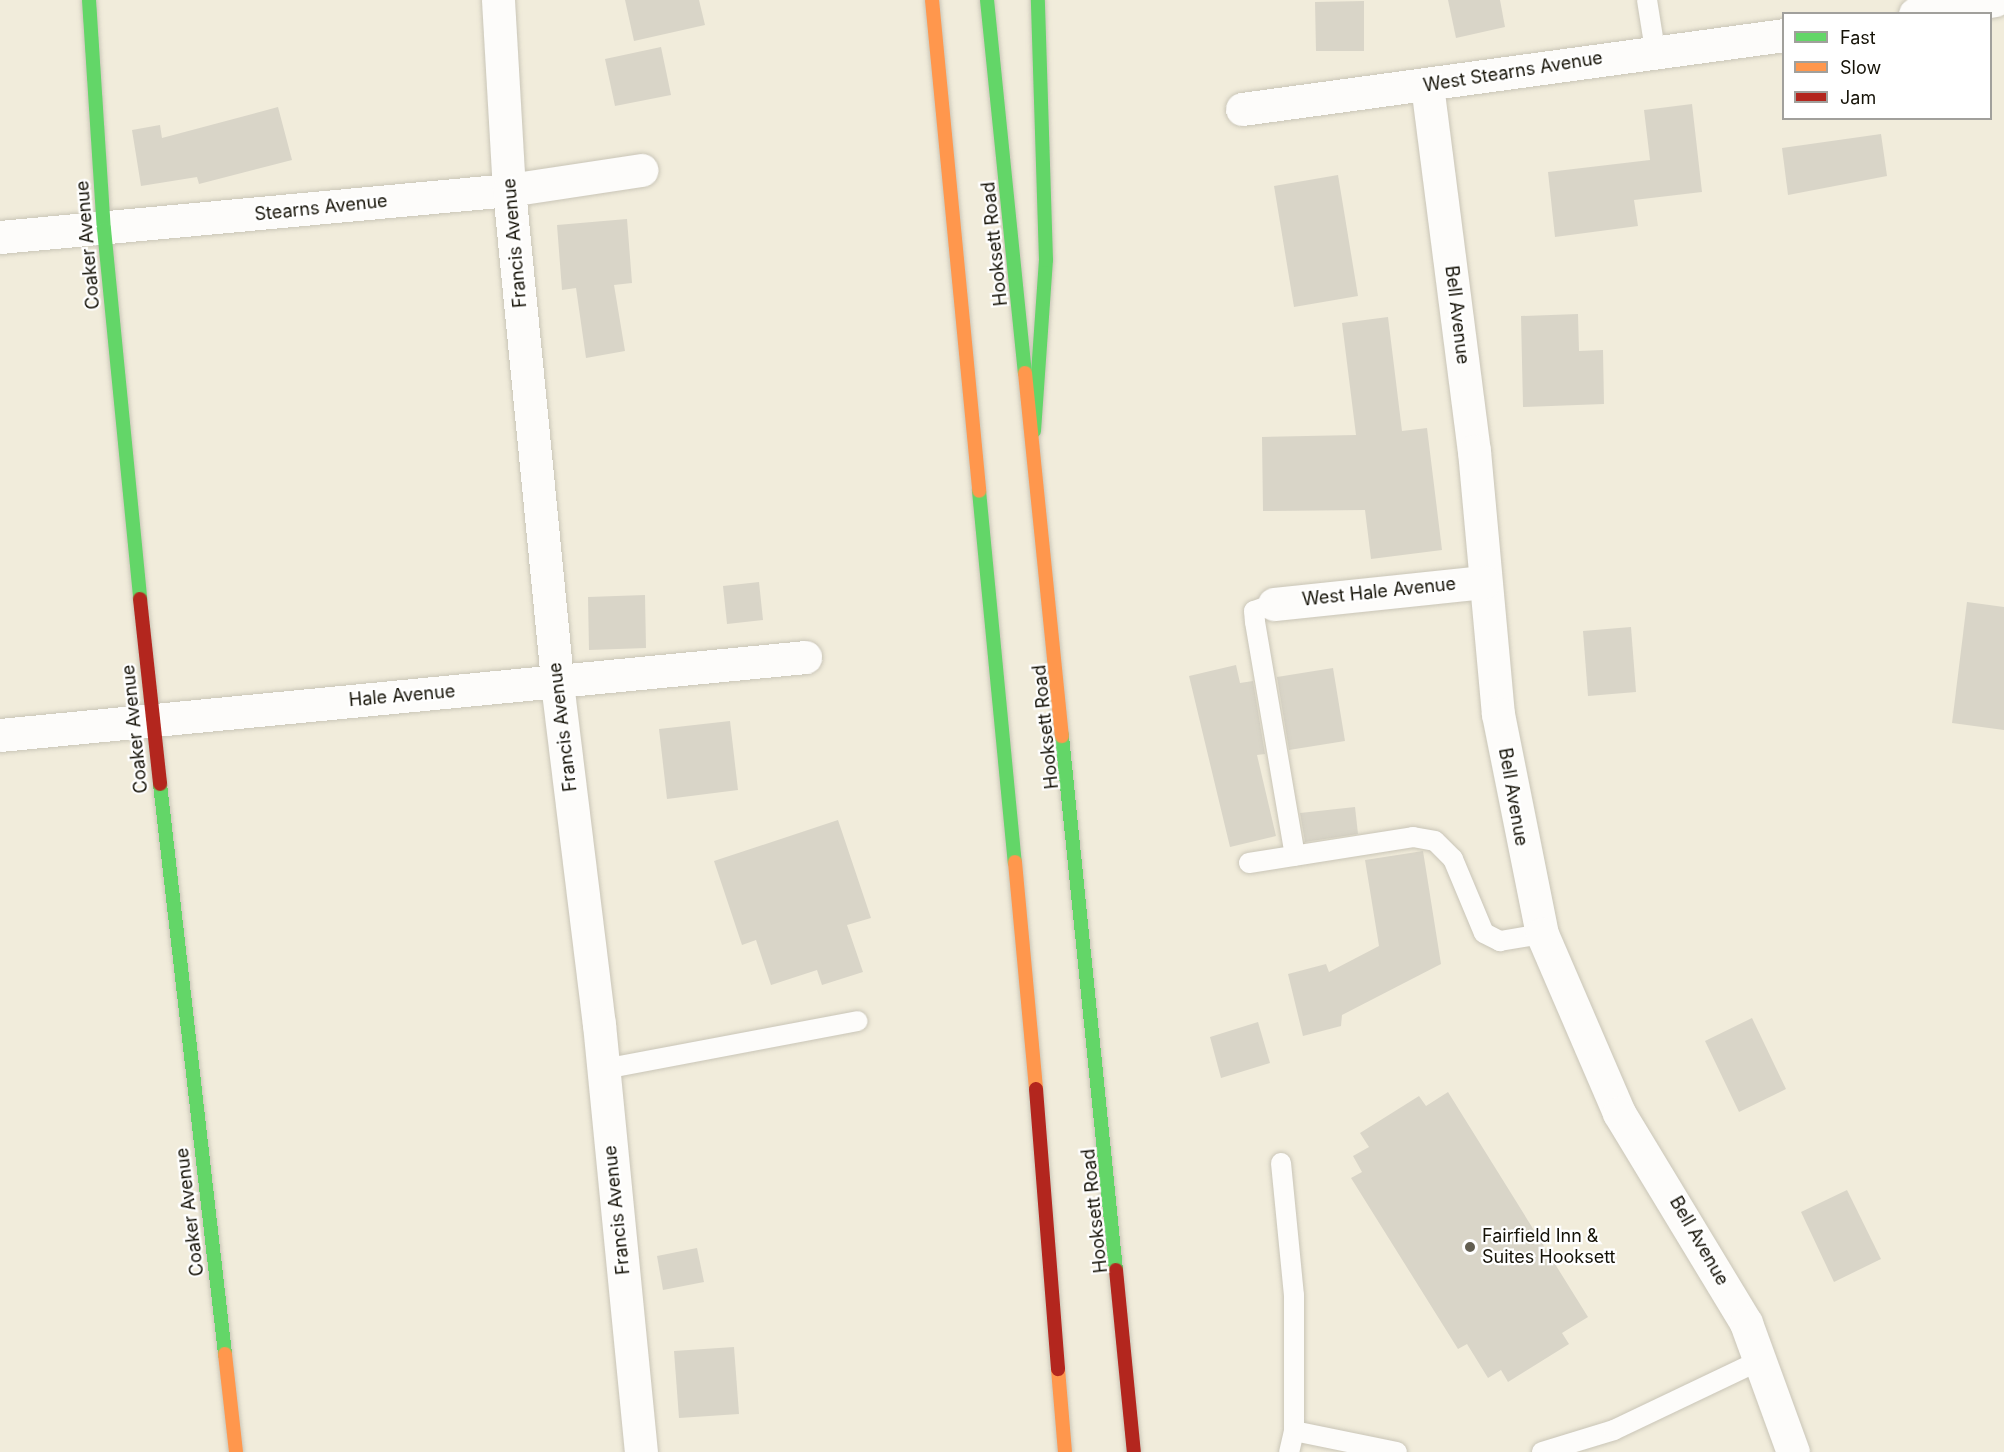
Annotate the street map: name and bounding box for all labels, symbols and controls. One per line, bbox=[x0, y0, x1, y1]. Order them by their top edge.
legend bbox=[1782, 12, 1992, 120]
text: Fast bbox=[1840, 27, 1876, 48]
street label: West Stearns Avenue bbox=[1422, 47, 1604, 97]
text: Slow bbox=[1840, 57, 1881, 78]
text: Jam bbox=[1840, 87, 1876, 108]
street label: Francis Avenue bbox=[499, 177, 531, 309]
street label: Coaker Avenue bbox=[72, 180, 104, 310]
street label: Hooksett Road bbox=[978, 181, 1012, 307]
street label: Stearns Avenue bbox=[253, 190, 389, 226]
street label: Bell Avenue bbox=[1440, 264, 1474, 366]
street label: West Hale Avenue bbox=[1301, 573, 1457, 611]
street label: Francis Avenue bbox=[544, 661, 582, 793]
street label: Coaker Avenue bbox=[118, 664, 152, 794]
street label: Hooksett Road bbox=[1029, 664, 1063, 790]
street label: Hale Avenue bbox=[348, 681, 456, 711]
street label: Bell Avenue bbox=[1494, 746, 1532, 848]
street label: Francis Avenue bbox=[599, 1144, 635, 1276]
street label: Coaker Avenue bbox=[171, 1147, 209, 1277]
street label: Hooksett Road bbox=[1078, 1148, 1112, 1274]
street label: Bell Avenue bbox=[1665, 1193, 1733, 1289]
place label: Fairfield Inn & Suites Hooksett bbox=[1482, 1226, 1615, 1268]
marker: Fairfield Inn & Suites Hooksett bbox=[1463, 1240, 1477, 1254]

